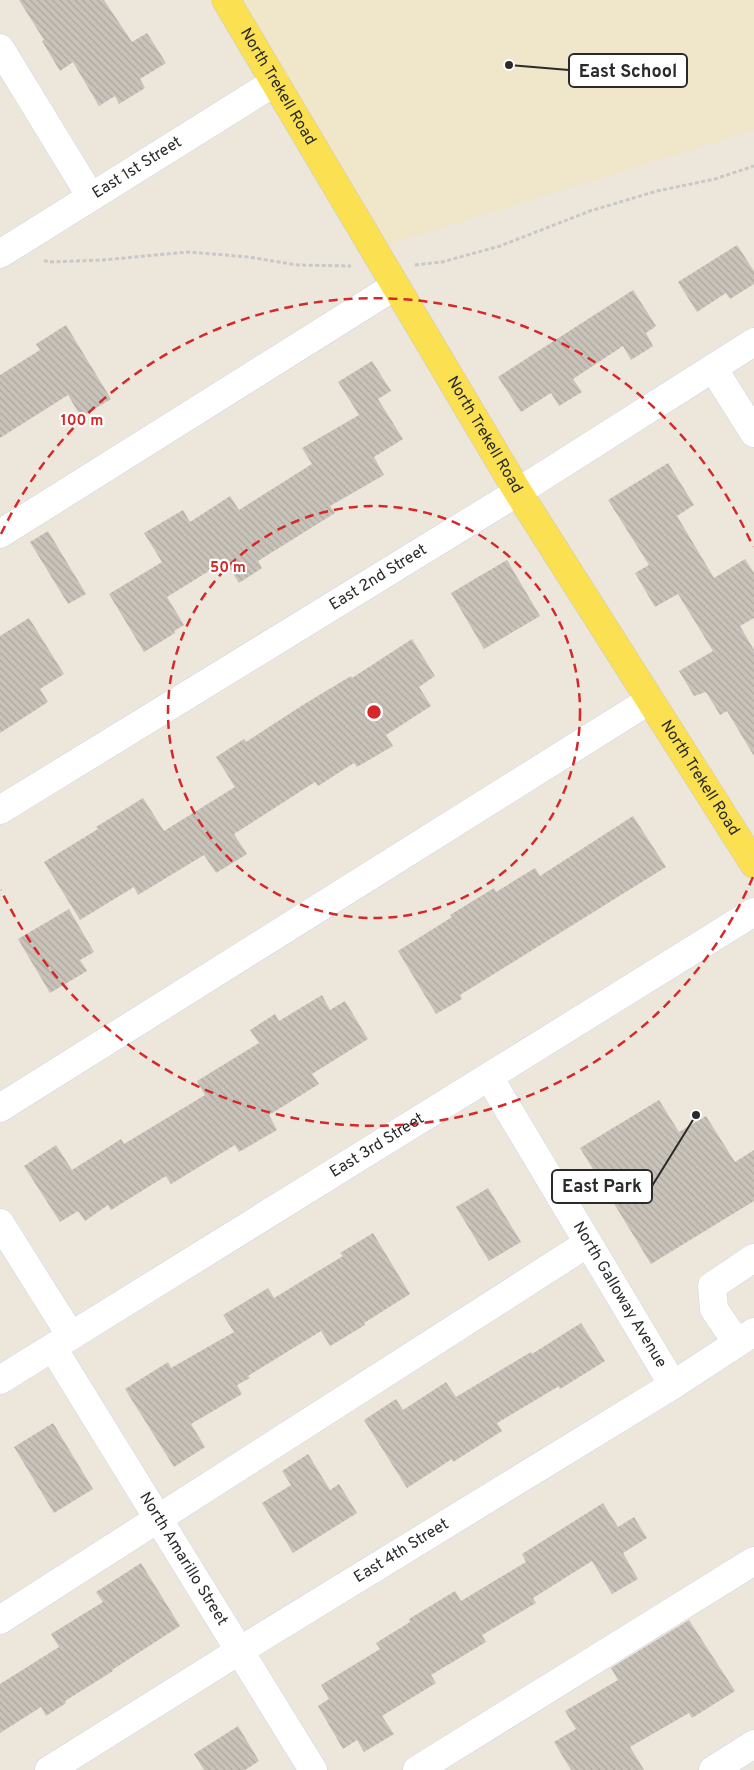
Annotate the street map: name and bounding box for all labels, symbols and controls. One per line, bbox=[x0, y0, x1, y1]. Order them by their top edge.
street label: North Trekell Road bbox=[235, 25, 320, 149]
callout: East School bbox=[569, 54, 687, 87]
text: East School bbox=[579, 61, 677, 84]
street label: East 1st Street bbox=[89, 133, 186, 204]
street label: North Trekell Road bbox=[442, 373, 527, 497]
text: 100 m bbox=[61, 412, 103, 431]
street label: East 2nd Street bbox=[326, 540, 431, 615]
text: 50 m bbox=[210, 559, 246, 578]
centre of rings bbox=[365, 703, 383, 721]
street label: North Trekell Road bbox=[656, 717, 744, 840]
street label: East 3rd Street bbox=[326, 1109, 428, 1183]
callout: East Park bbox=[552, 1170, 652, 1203]
text: East Park bbox=[562, 1176, 642, 1199]
street label: North Galloway Avenue bbox=[568, 1218, 671, 1372]
street label: North Amarillo Street bbox=[134, 1489, 232, 1630]
street label: East 4th Street bbox=[351, 1515, 453, 1588]

